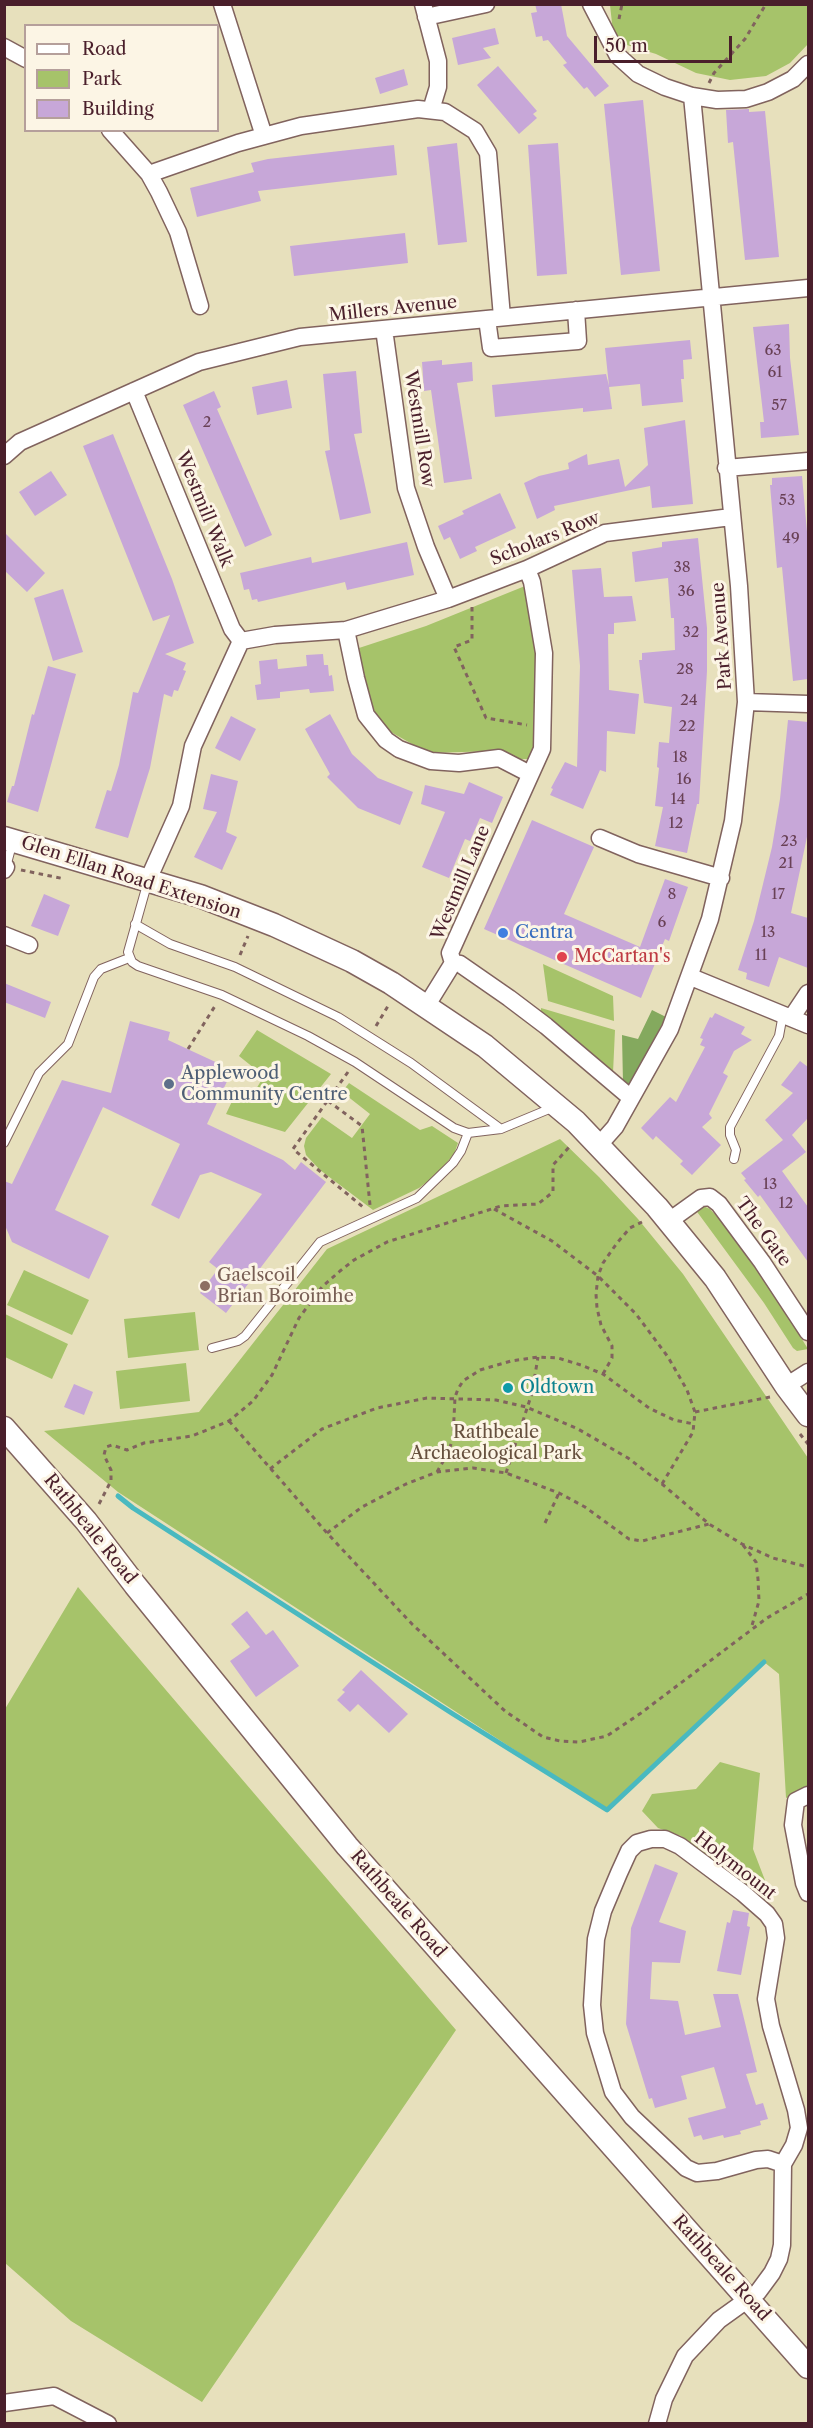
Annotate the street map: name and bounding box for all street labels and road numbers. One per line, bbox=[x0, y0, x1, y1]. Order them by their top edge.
street label: Millers Avenue bbox=[328, 292, 458, 326]
street label: Westmill Row bbox=[399, 369, 439, 489]
street label: Westmill Walk bbox=[171, 448, 237, 570]
street label: Scholars Row bbox=[487, 507, 603, 571]
street label: Park Avenue bbox=[707, 581, 737, 691]
street label: Westmill Lane bbox=[427, 822, 495, 944]
street label: Glen Ellan Road Extension bbox=[18, 832, 244, 924]
street label: The Gate bbox=[731, 1193, 795, 1271]
street label: Rathbeale Road bbox=[39, 1470, 141, 1588]
street label: Holymount bbox=[690, 1827, 780, 1905]
street label: Rathbeale Road bbox=[345, 1846, 451, 1962]
street label: Rathbeale Road bbox=[668, 2210, 774, 2326]

